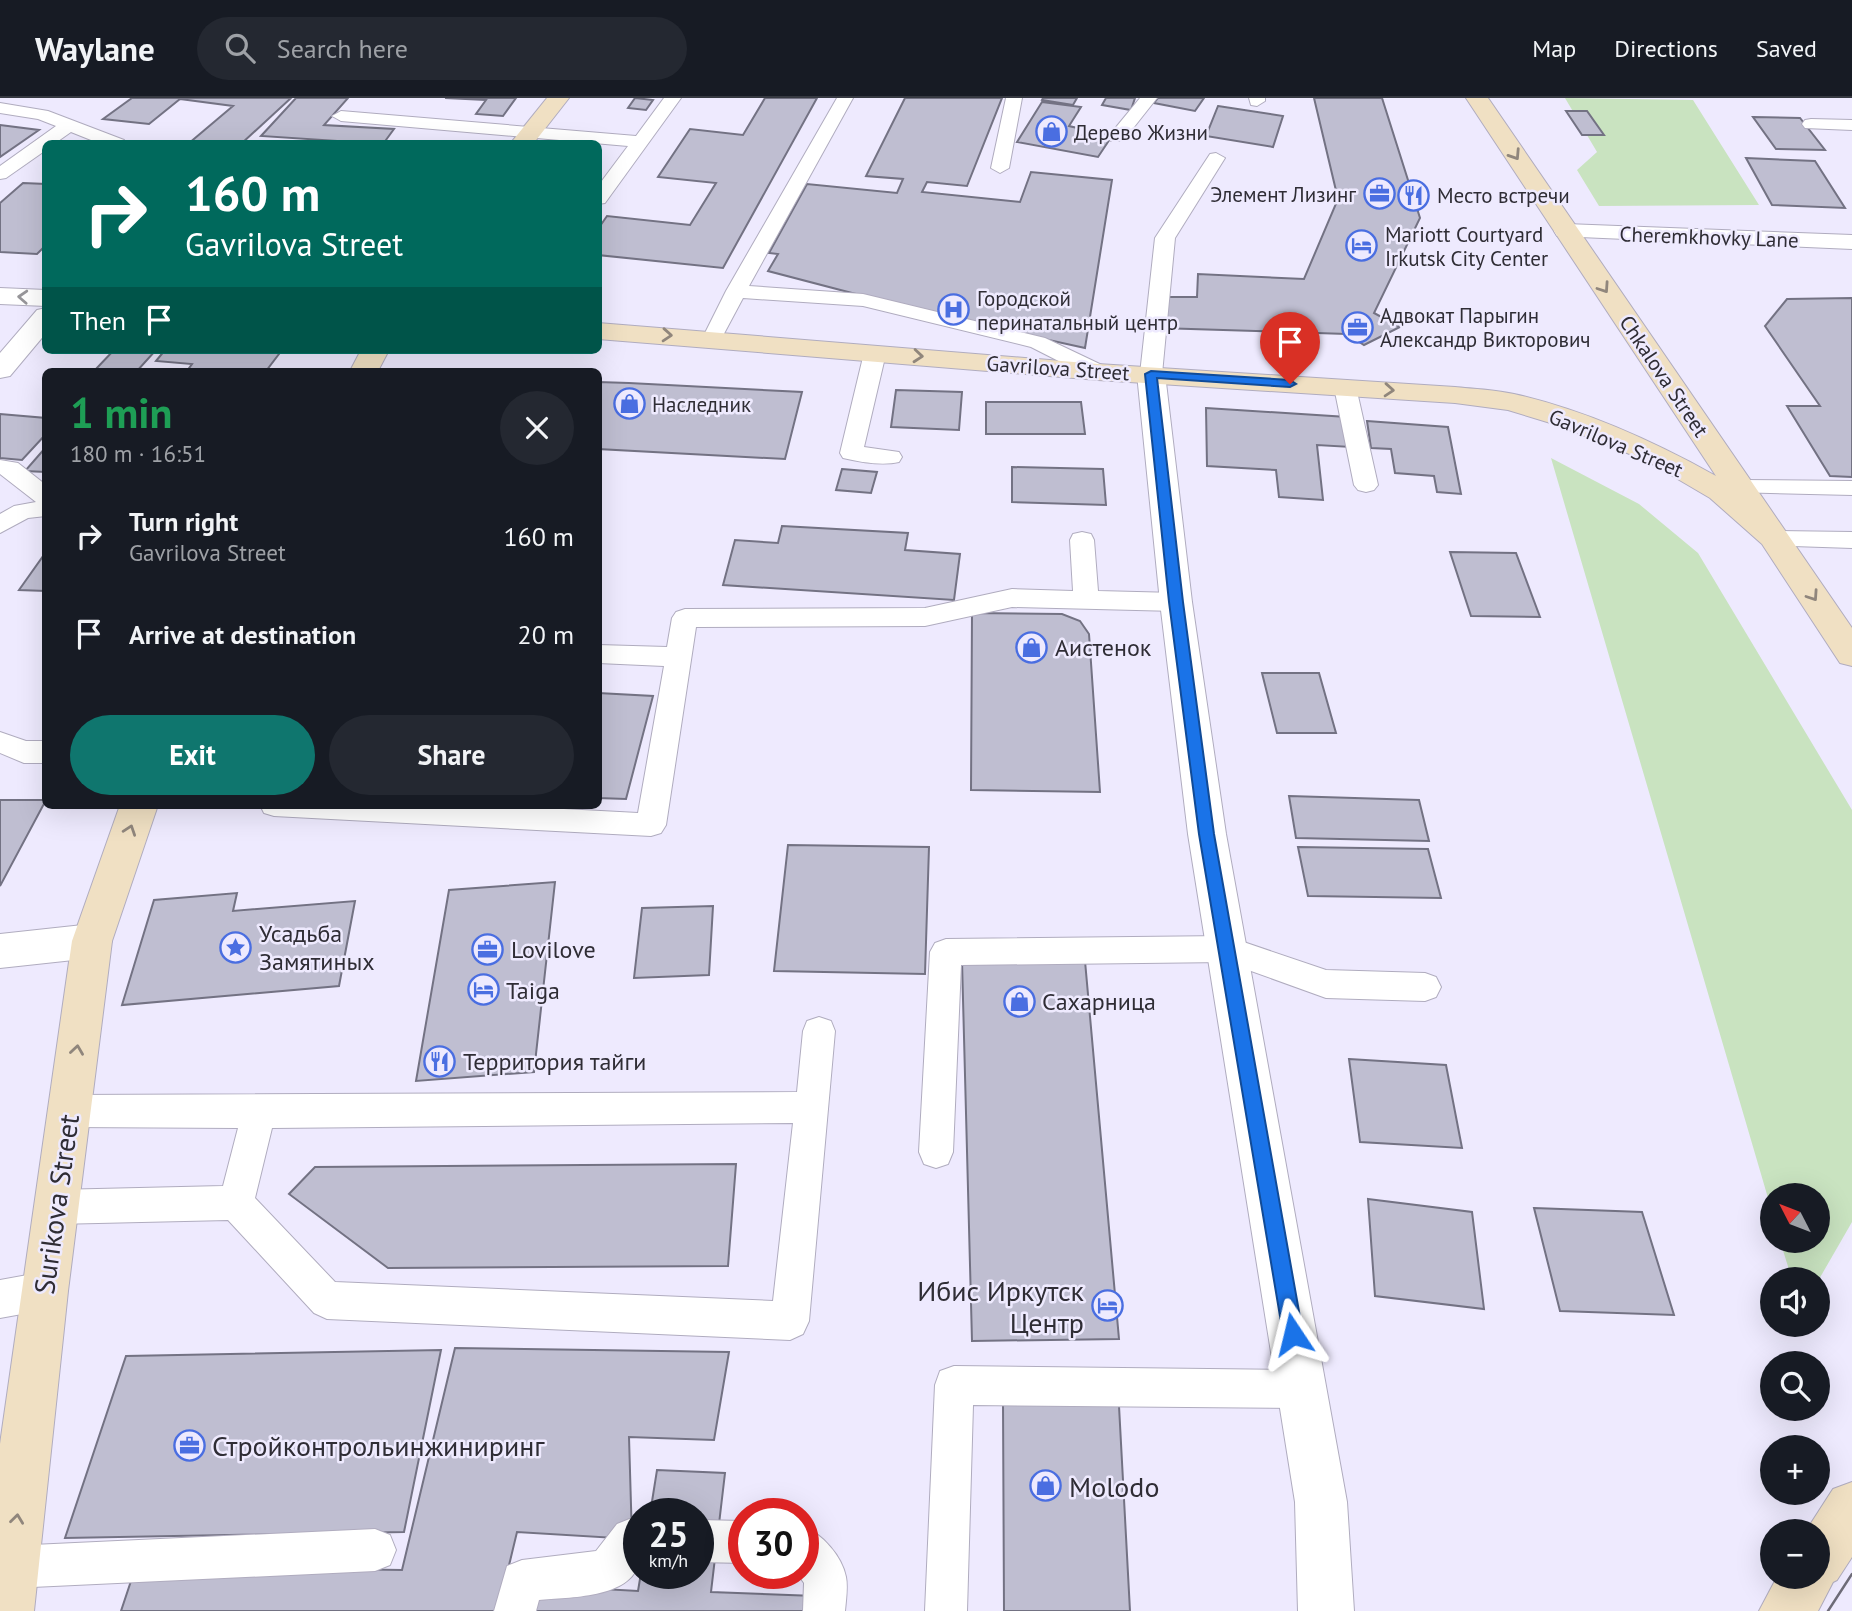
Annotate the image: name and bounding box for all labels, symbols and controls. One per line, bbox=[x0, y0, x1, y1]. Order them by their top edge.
search box bbox=[197, 17, 687, 80]
text: Waylane bbox=[35, 27, 155, 70]
icon: search bbox=[221, 29, 259, 67]
text: Search here bbox=[277, 32, 408, 65]
text: Map bbox=[1532, 33, 1576, 64]
text: Directions bbox=[1614, 33, 1718, 64]
text: Saved bbox=[1756, 33, 1817, 64]
shop icon: Дерево Жизни bbox=[1034, 115, 1068, 149]
place label: Дерево Жизни bbox=[1074, 119, 1208, 146]
one-way arrow bbox=[1506, 147, 1519, 160]
text: 160 m bbox=[185, 161, 320, 225]
icon: right bbox=[70, 168, 161, 259]
office icon: Элемент Лизинг bbox=[1362, 177, 1396, 211]
restaurant icon: Место встречи bbox=[1397, 178, 1431, 212]
place label: Элемент Лизинг bbox=[1210, 181, 1356, 208]
place label: Место встречи bbox=[1437, 182, 1570, 209]
street label: Cheremkhovky Lane bbox=[1619, 220, 1799, 254]
place label: Mariott Courtyard Irkutsk City Center bbox=[1385, 221, 1548, 272]
text: Gavrilova Street bbox=[185, 223, 403, 265]
hotel icon: Mariott Courtyard Irkutsk City Center bbox=[1345, 229, 1379, 263]
one-way arrow bbox=[1596, 280, 1608, 293]
place label: Городской перинатальный центр bbox=[977, 285, 1178, 336]
one-way arrow bbox=[17, 289, 28, 304]
hospital icon: Городской перинатальный центр bbox=[937, 293, 971, 327]
icon: arrive bbox=[140, 301, 178, 339]
place label: Адвокат Парыгин Александр Викторович bbox=[1380, 302, 1591, 353]
text: Then bbox=[70, 304, 126, 337]
office icon: Адвокат Парыгин Александр Викторович bbox=[1340, 310, 1374, 344]
street label: Chkalova Street bbox=[1613, 310, 1715, 442]
pin bbox=[1260, 312, 1320, 384]
icon: arrive bbox=[1271, 323, 1309, 361]
one-way arrow bbox=[661, 328, 672, 343]
one-way arrow bbox=[913, 348, 924, 363]
street label: Gavrilova Street bbox=[986, 350, 1130, 386]
one-way arrow bbox=[1384, 383, 1395, 398]
text: 1 min bbox=[70, 385, 172, 440]
shop icon: Наследник bbox=[612, 387, 646, 421]
button: close bbox=[500, 391, 574, 465]
place label: Наследник bbox=[652, 391, 751, 418]
street label: Gavrilova Street bbox=[1545, 403, 1687, 483]
text: 180 m · 16:51 bbox=[70, 439, 206, 468]
text: Turn right bbox=[129, 505, 238, 538]
icon: right bbox=[70, 517, 108, 555]
text: 160 m bbox=[503, 520, 574, 553]
text: Gavrilova Street bbox=[129, 538, 286, 567]
one-way arrow bbox=[1805, 588, 1818, 601]
icon: arrive bbox=[70, 615, 108, 653]
text: Arrive at destination bbox=[129, 618, 356, 651]
text: 20 m bbox=[518, 618, 574, 651]
shop icon: Аистенок bbox=[1015, 630, 1049, 664]
place label: Аистенок bbox=[1055, 632, 1152, 663]
button: Exit bbox=[70, 715, 315, 795]
button: Share bbox=[329, 715, 574, 795]
one-way arrow bbox=[122, 825, 136, 837]
place label: Усадьба Замятиных bbox=[259, 918, 375, 977]
place icon: Усадьба Замятиных bbox=[219, 930, 253, 964]
office icon: Lovilove bbox=[471, 932, 505, 966]
place label: Lovilove bbox=[511, 934, 596, 965]
hotel icon: Taiga bbox=[466, 973, 500, 1007]
place label: Taiga bbox=[506, 975, 560, 1006]
shop icon: Сахарница bbox=[1002, 984, 1036, 1018]
place label: Сахарница bbox=[1042, 986, 1156, 1017]
one-way arrow bbox=[70, 1044, 85, 1056]
restaurant icon: Территория тайги bbox=[423, 1044, 457, 1078]
place label: Территория тайги bbox=[463, 1046, 646, 1077]
street label: Surikova Street bbox=[25, 1111, 87, 1296]
north arrow bbox=[1760, 1183, 1830, 1253]
map controls bbox=[1760, 1183, 1830, 1589]
button: sound bbox=[1760, 1267, 1830, 1337]
place label: Ибис Иркутск Центр bbox=[917, 1272, 1085, 1341]
hotel icon: Ибис Иркутск Центр bbox=[1090, 1289, 1124, 1323]
position arrow bbox=[1256, 1297, 1330, 1371]
button: search bbox=[1760, 1351, 1830, 1421]
place label: Стройконтрольинжиниринг bbox=[212, 1427, 545, 1464]
office icon: Стройконтрольинжиниринг bbox=[172, 1428, 206, 1462]
button: + bbox=[1760, 1435, 1830, 1505]
place label: Molodo bbox=[1069, 1468, 1159, 1505]
shop icon: Molodo bbox=[1029, 1469, 1063, 1503]
speed limit sign: 30 bbox=[728, 1498, 819, 1589]
text: 25 bbox=[649, 1511, 688, 1557]
one-way arrow bbox=[9, 1513, 24, 1525]
button: − bbox=[1760, 1519, 1830, 1589]
text: km/h bbox=[649, 1549, 688, 1572]

